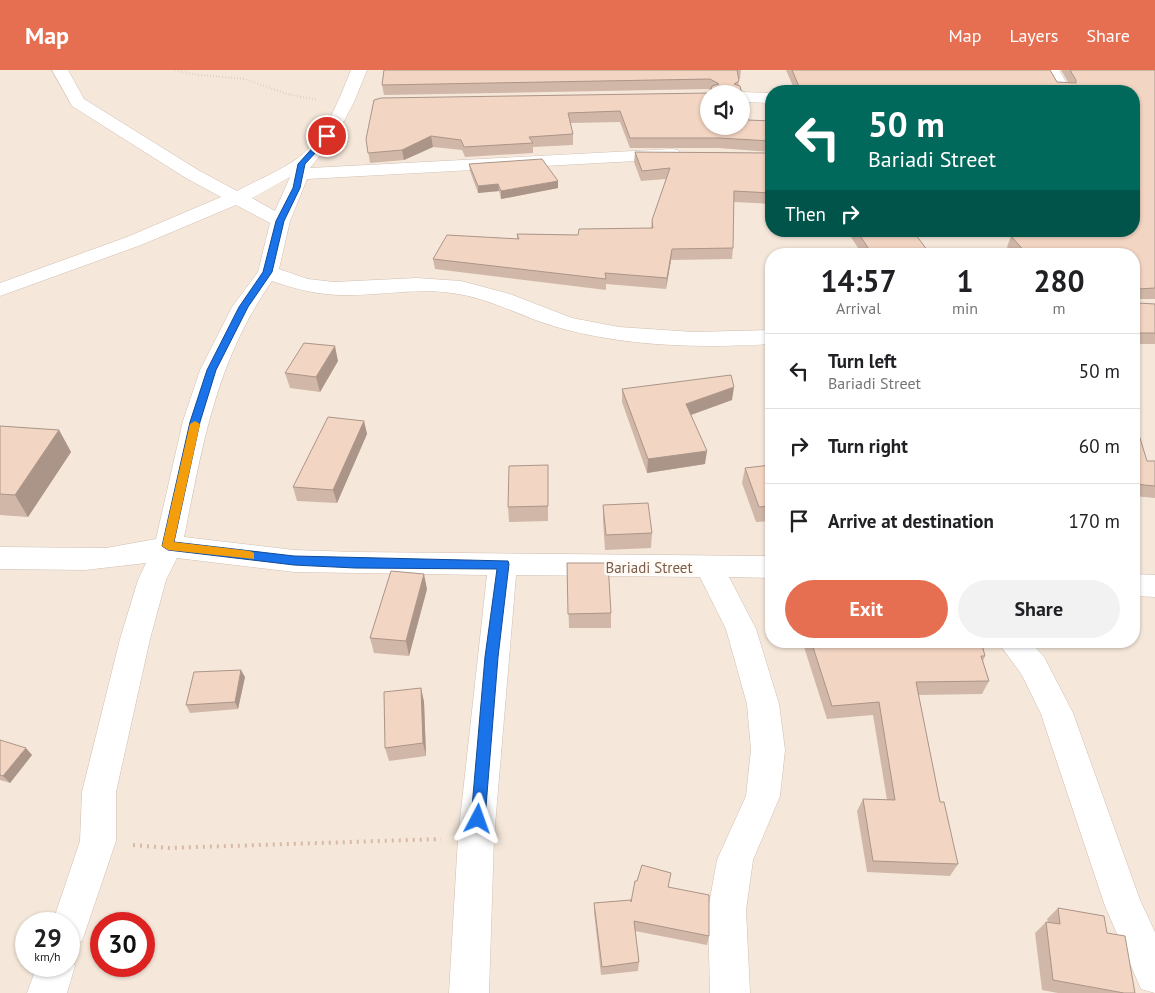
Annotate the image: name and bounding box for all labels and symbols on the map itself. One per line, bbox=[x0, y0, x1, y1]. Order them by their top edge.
pin bbox=[306, 115, 348, 157]
street label: Bariadi Street bbox=[605, 558, 693, 577]
position arrow bbox=[451, 792, 503, 844]
speed limit sign: 30 bbox=[90, 912, 155, 977]

